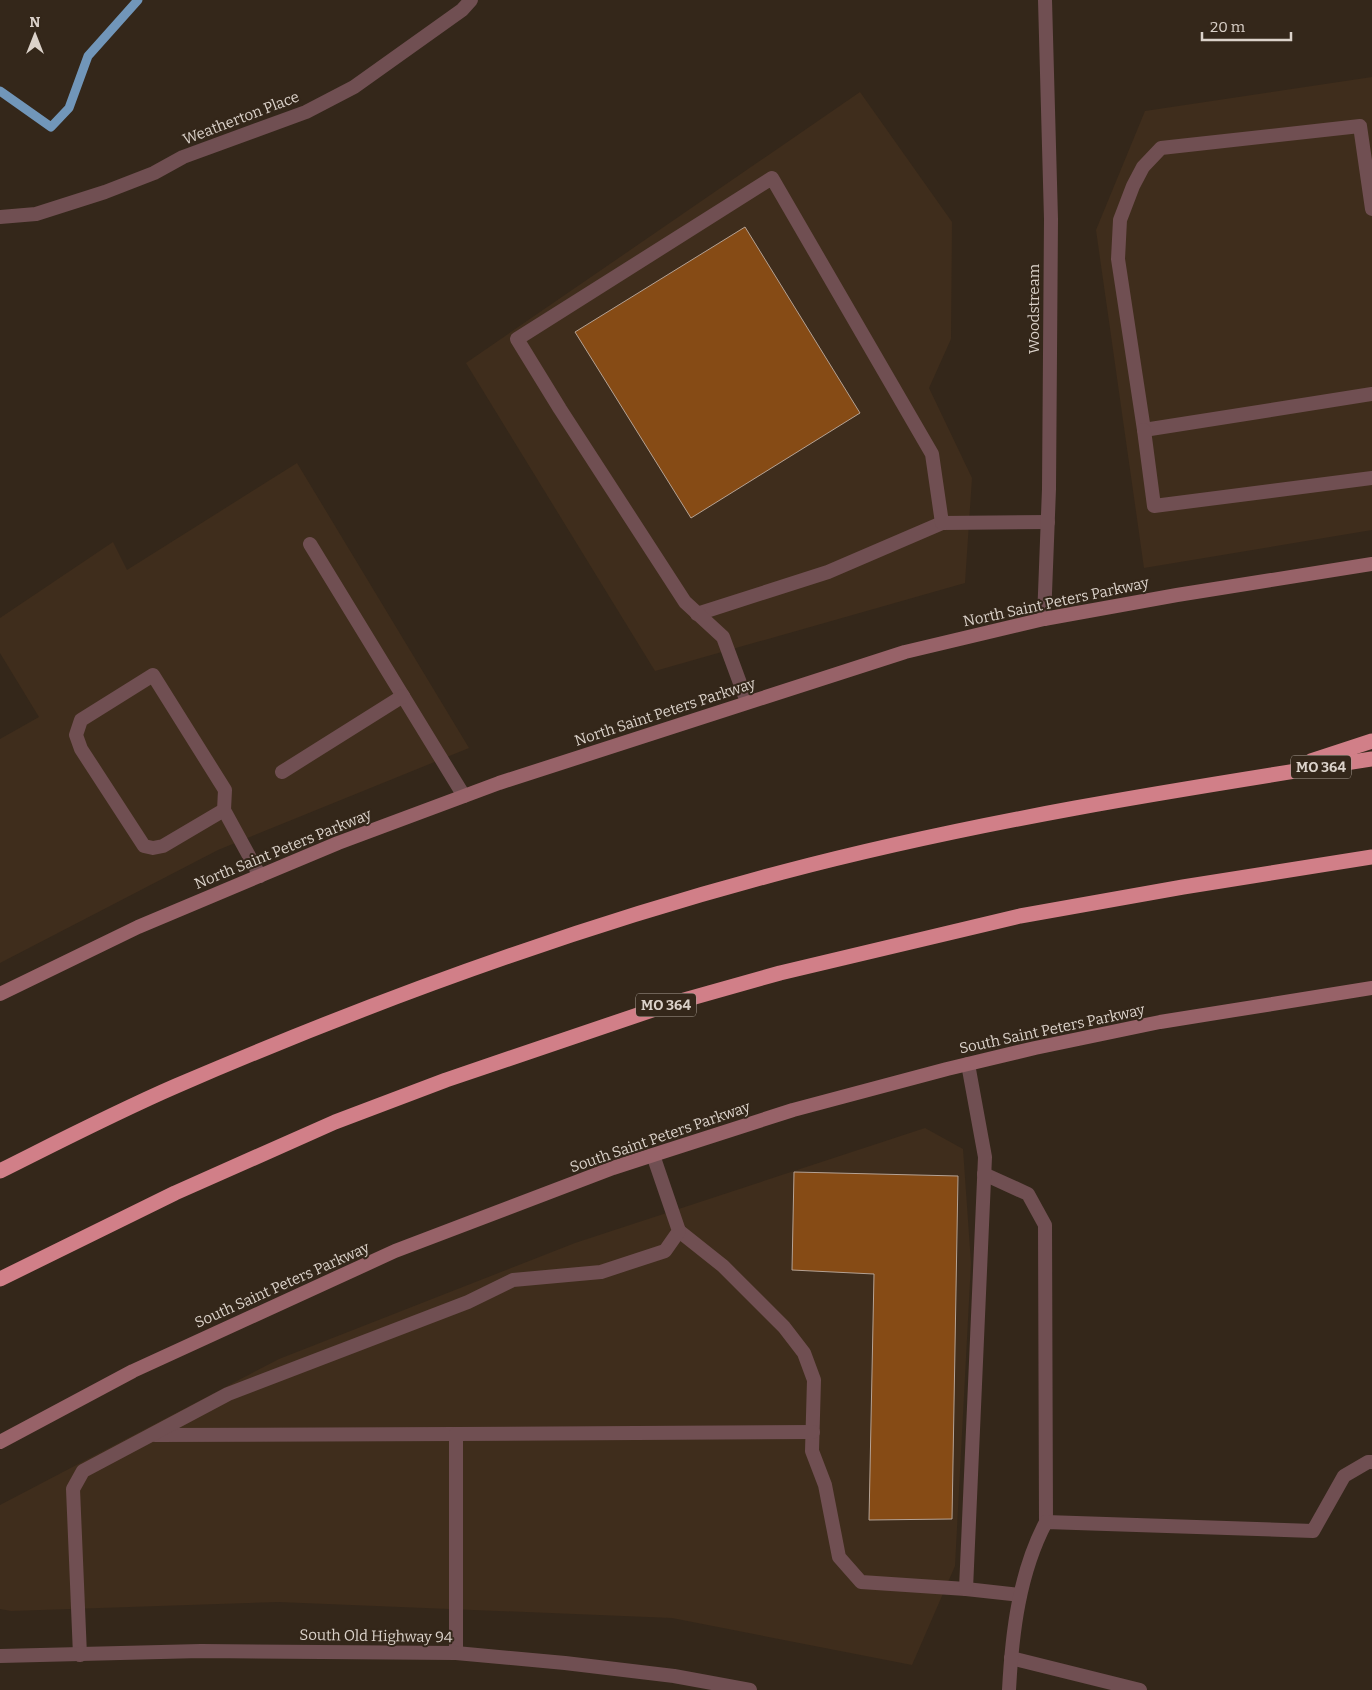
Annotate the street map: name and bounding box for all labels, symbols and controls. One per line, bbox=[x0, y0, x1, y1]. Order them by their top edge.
north arrow bbox=[10, 10, 60, 60]
scale bar bbox=[1202, 10, 1291, 42]
text: N bbox=[30, 14, 41, 31]
text: 20 m bbox=[1210, 18, 1246, 36]
street label: Weatherton Place bbox=[180, 88, 302, 148]
street label: Woodstream bbox=[1025, 263, 1043, 354]
street label: North Saint Peters Parkway bbox=[961, 573, 1151, 631]
street label: North Saint Peters Parkway bbox=[572, 674, 758, 750]
road number: MO 364 bbox=[1291, 756, 1351, 779]
street label: North Saint Peters Parkway bbox=[192, 805, 374, 893]
road number: MO 364 bbox=[636, 994, 696, 1016]
street label: South Saint Peters Parkway bbox=[958, 1001, 1147, 1057]
street label: South Saint Peters Parkway bbox=[568, 1098, 752, 1176]
street label: South Saint Peters Parkway bbox=[192, 1238, 372, 1332]
street label: South Old Highway 94 bbox=[299, 1626, 453, 1646]

